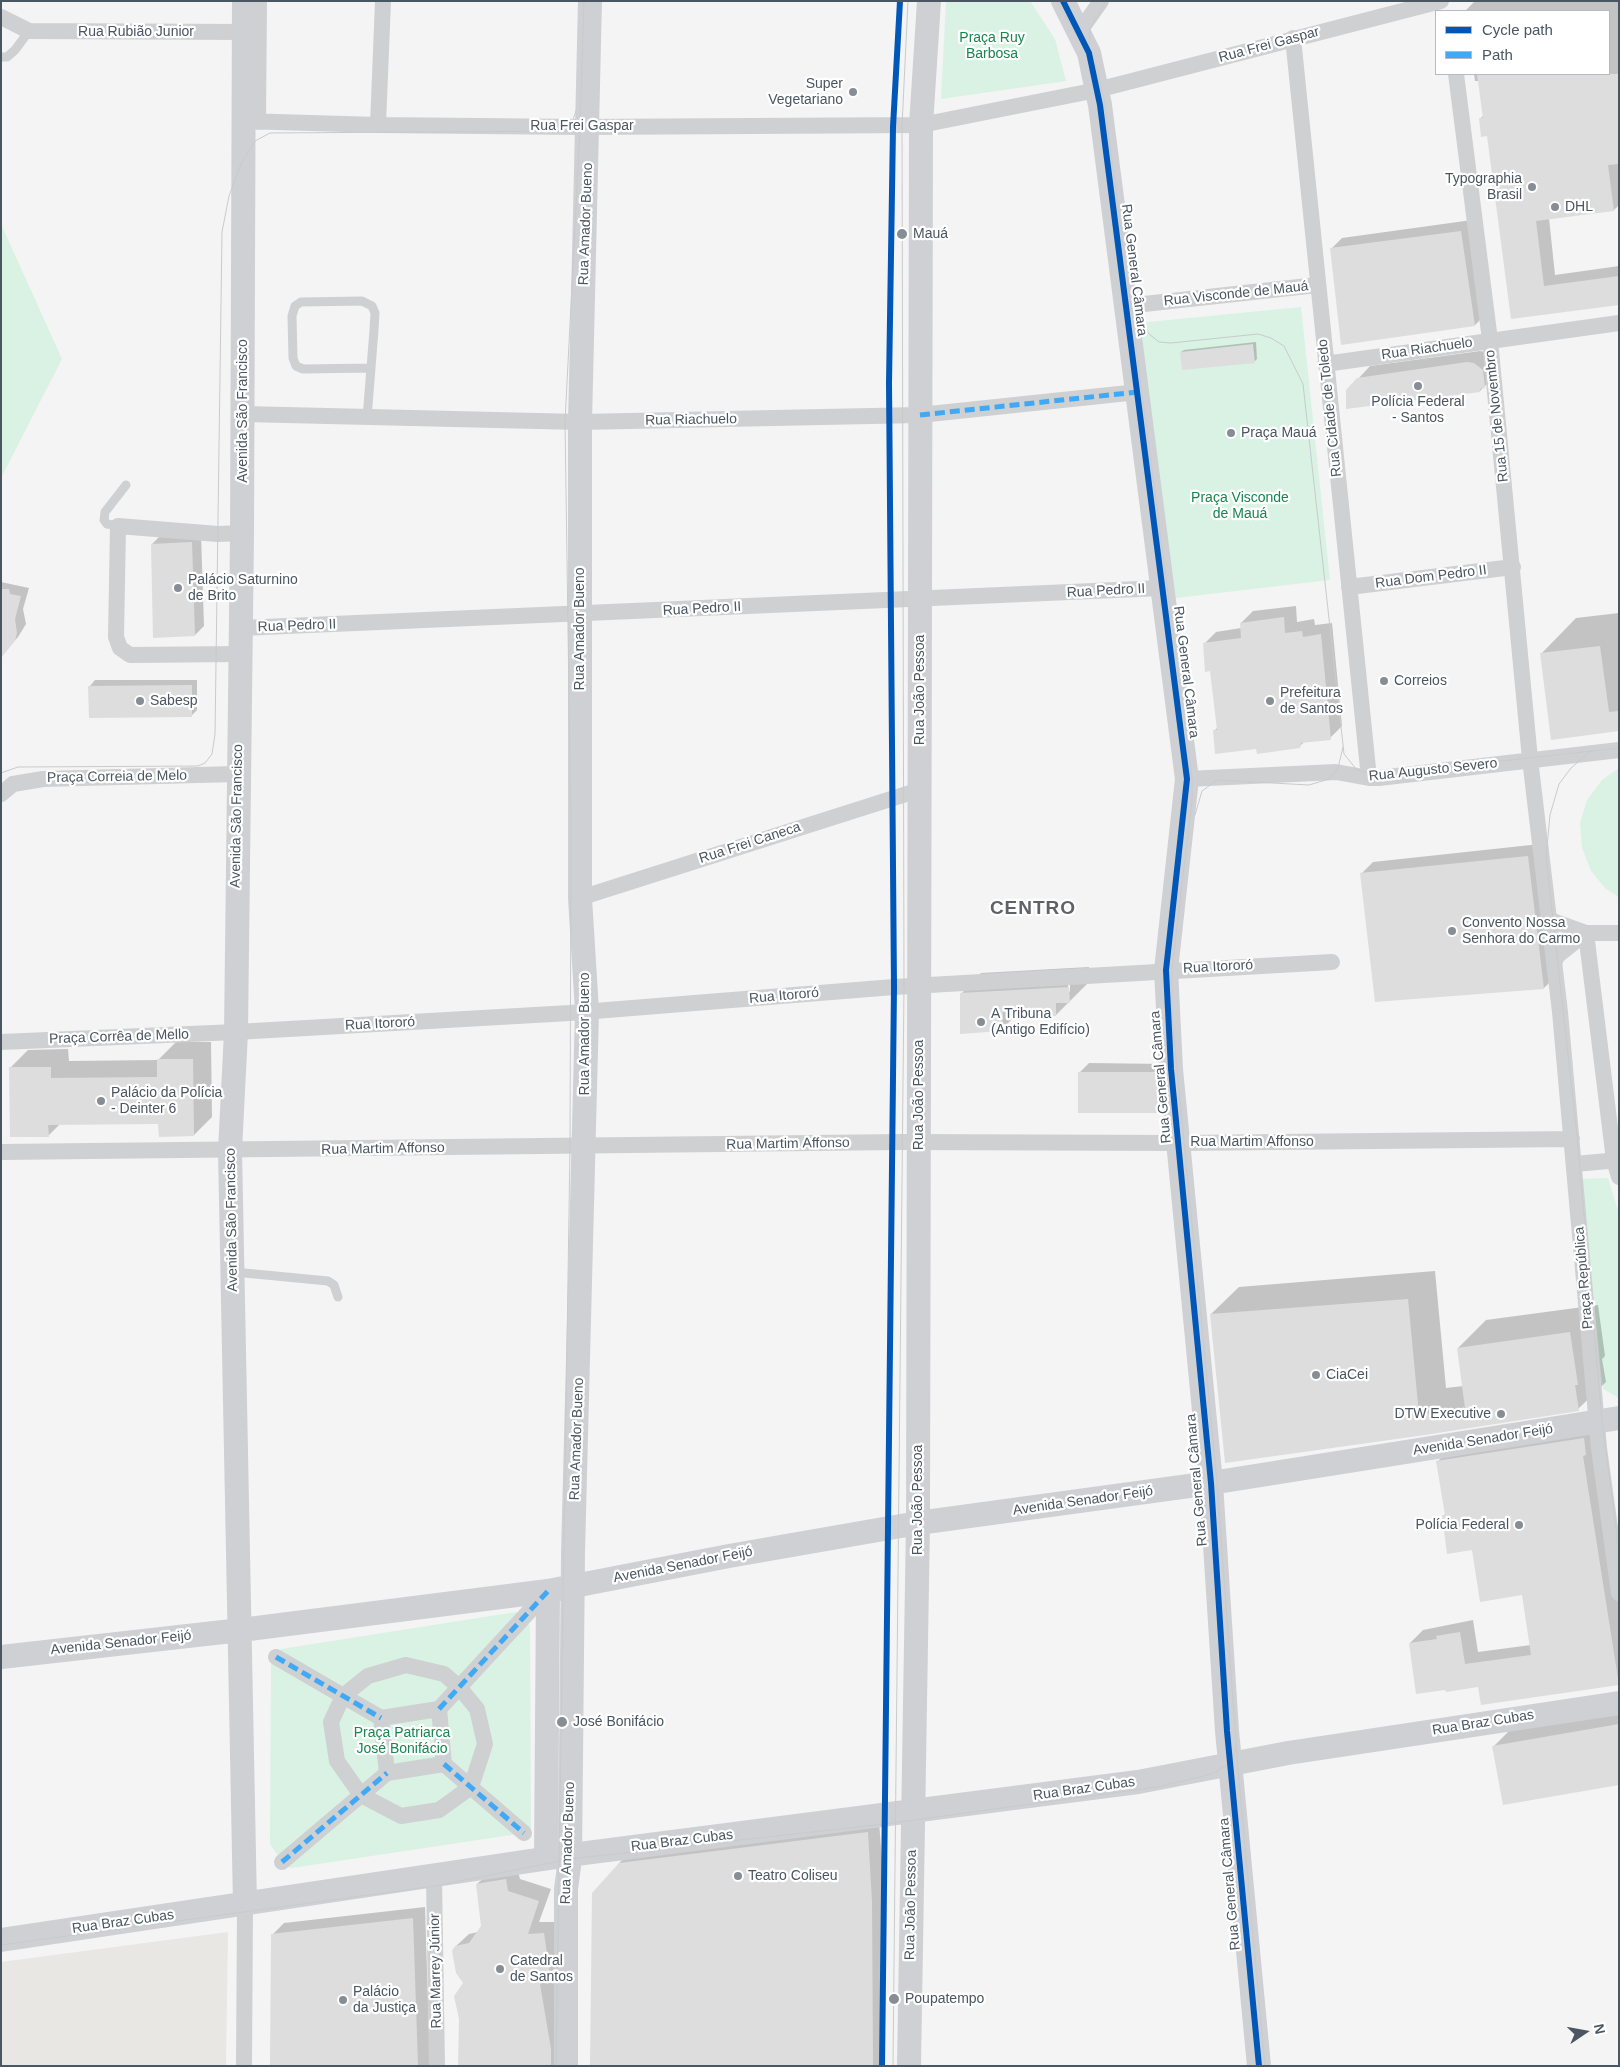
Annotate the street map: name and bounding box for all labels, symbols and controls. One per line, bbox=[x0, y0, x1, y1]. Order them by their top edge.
legend bbox=[1435, 10, 1610, 75]
text: Cycle path bbox=[1482, 21, 1553, 38]
street label: Rua Frei Gaspar bbox=[1217, 23, 1321, 67]
street label: Rua Rubião Junior bbox=[78, 24, 194, 40]
park label: Praça Ruy Barbosa bbox=[959, 30, 1025, 62]
text: Path bbox=[1482, 46, 1513, 63]
place label: Super Vegetariano bbox=[768, 76, 843, 108]
marker: Super Vegetariano bbox=[847, 86, 859, 98]
street label: Rua Frei Gaspar bbox=[530, 118, 634, 134]
street label: Rua Amador Bueno bbox=[575, 162, 597, 286]
place label: Typographia Brasil bbox=[1445, 171, 1522, 203]
marker: Typographia Brasil bbox=[1526, 181, 1538, 193]
place label: DHL bbox=[1565, 199, 1593, 215]
marker: DHL bbox=[1549, 201, 1561, 213]
street label: Rua General Câmara bbox=[1118, 203, 1150, 337]
place label: Mauá bbox=[913, 226, 948, 242]
marker: Mauá bbox=[895, 227, 909, 241]
street label: Rua Visconde de Mauá bbox=[1163, 278, 1309, 310]
street label: Rua Riachuelo bbox=[1380, 334, 1474, 364]
street label: Rua Cidade de Toledo bbox=[1314, 338, 1346, 478]
street label: Avenida São Francisco bbox=[235, 339, 251, 483]
street label: Rua 15 de Novembro bbox=[1482, 349, 1512, 483]
marker: Polícia Federal - Santos bbox=[1412, 380, 1424, 392]
place label: Polícia Federal - Santos bbox=[1371, 394, 1465, 427]
street label: Rua Riachuelo bbox=[645, 411, 737, 429]
place label: Praça Mauá bbox=[1241, 425, 1316, 441]
marker: Praça Mauá bbox=[1225, 427, 1237, 439]
park label: Praça Visconde de Mauá bbox=[1191, 490, 1289, 522]
street label: Rua Dom Pedro II bbox=[1374, 562, 1488, 592]
street label: Rua Amador Bueno bbox=[572, 568, 588, 690]
place label: Palácio Saturnino de Brito bbox=[188, 572, 298, 604]
street label: Rua Pedro II bbox=[1066, 581, 1146, 601]
marker: Palácio Saturnino de Brito bbox=[172, 582, 184, 594]
street label: Rua Pedro II bbox=[662, 599, 742, 619]
street label: Rua General Câmara bbox=[1170, 605, 1202, 739]
street label: Rua Pedro II bbox=[257, 616, 337, 636]
street label: Rua João Pessoa bbox=[912, 635, 928, 745]
place label: Correios bbox=[1394, 673, 1447, 689]
marker: Correios bbox=[1378, 675, 1390, 687]
place label: Prefeitura de Santos bbox=[1280, 685, 1343, 718]
place label: Sabesp bbox=[150, 693, 197, 709]
marker: Sabesp bbox=[134, 695, 146, 707]
marker: Prefeitura de Santos bbox=[1264, 695, 1276, 707]
street label: Avenida São Francisco bbox=[227, 744, 247, 888]
street label: Rua Augusto Severo bbox=[1368, 755, 1498, 785]
street label: Praça Correia de Melo bbox=[47, 767, 187, 787]
street label: Rua Frei Caneca bbox=[697, 819, 803, 867]
district label: CENTRO bbox=[989, 898, 1077, 920]
place label: Convento Nossa Senhora do Carmo bbox=[1462, 915, 1580, 948]
marker: Convento Nossa Senhora do Carmo bbox=[1446, 925, 1458, 937]
street label: Rua Itororó bbox=[1183, 957, 1253, 977]
street label: Rua Amador Bueno bbox=[577, 973, 593, 1095]
street label: Rua Itororó bbox=[748, 985, 820, 1007]
place label: A Tribuna (Antigo Edifício) bbox=[991, 1006, 1090, 1038]
street label: Rua General Câmara bbox=[1147, 1010, 1175, 1144]
street label: Rua Itororó bbox=[345, 1014, 415, 1034]
marker: A Tribuna (Antigo Edifício) bbox=[975, 1016, 987, 1028]
street label: Praça Corrêa de Mello bbox=[49, 1026, 189, 1048]
street label: Rua João Pessoa bbox=[911, 1040, 927, 1150]
place label: Palácio da Polícia - Deinter 6 bbox=[111, 1085, 222, 1118]
marker: Palácio da Polícia - Deinter 6 bbox=[95, 1095, 107, 1107]
street label: Rua Martim Affonso bbox=[1190, 1134, 1314, 1150]
street label: Rua Martim Affonso bbox=[726, 1135, 850, 1153]
street label: Rua Martim Affonso bbox=[321, 1140, 445, 1158]
street label: Avenida São Francisco bbox=[222, 1148, 242, 1292]
street label: Praça República bbox=[1571, 1226, 1597, 1330]
place label: CiaCei bbox=[1326, 1367, 1368, 1383]
marker: CiaCei bbox=[1310, 1369, 1322, 1381]
street label: Rua Amador Bueno bbox=[566, 1377, 588, 1501]
place label: DTW Executive bbox=[1395, 1406, 1491, 1422]
marker: DTW Executive bbox=[1495, 1408, 1507, 1420]
street label: Rua General Câmara bbox=[1183, 1413, 1211, 1547]
street label: Avenida Senador Feijó bbox=[1412, 1421, 1554, 1459]
street label: Rua João Pessoa bbox=[910, 1445, 926, 1555]
street label: Avenida Senador Feijó bbox=[1012, 1483, 1154, 1519]
place label: Polícia Federal bbox=[1416, 1517, 1509, 1533]
marker: Polícia Federal bbox=[1513, 1519, 1525, 1531]
street label: Avenida Senador Feijó bbox=[612, 1543, 754, 1587]
street label: Avenida Senador Feijó bbox=[50, 1627, 192, 1659]
street label: Rua Braz Cubas bbox=[1431, 1707, 1535, 1739]
place label: José Bonifácio bbox=[573, 1714, 664, 1730]
marker: José Bonifácio bbox=[555, 1715, 569, 1729]
park label: Praça Patriarca José Bonifácio bbox=[354, 1725, 450, 1758]
street label: Rua Braz Cubas bbox=[1032, 1774, 1136, 1804]
street label: Rua Amador Bueno bbox=[557, 1781, 579, 1905]
street label: Rua General Câmara bbox=[1216, 1817, 1244, 1951]
street label: Rua Braz Cubas bbox=[630, 1826, 734, 1856]
street label: Rua João Pessoa bbox=[902, 1850, 920, 1960]
place label: Teatro Coliseu bbox=[748, 1868, 837, 1884]
marker: Teatro Coliseu bbox=[732, 1870, 744, 1882]
street label: Rua Braz Cubas bbox=[71, 1907, 175, 1937]
street label: Rua Marrey Júnior bbox=[427, 1913, 445, 2029]
place label: Catedral de Santos bbox=[510, 1953, 573, 1985]
marker: Catedral de Santos bbox=[494, 1963, 506, 1975]
place label: Palácio da Justiça bbox=[353, 1984, 416, 2016]
place label: Poupatempo bbox=[905, 1991, 984, 2007]
marker: Poupatempo bbox=[887, 1992, 901, 2006]
marker: Palácio da Justiça bbox=[337, 1994, 349, 2006]
north arrow bbox=[1560, 2007, 1610, 2057]
text: N bbox=[1591, 2022, 1609, 2035]

